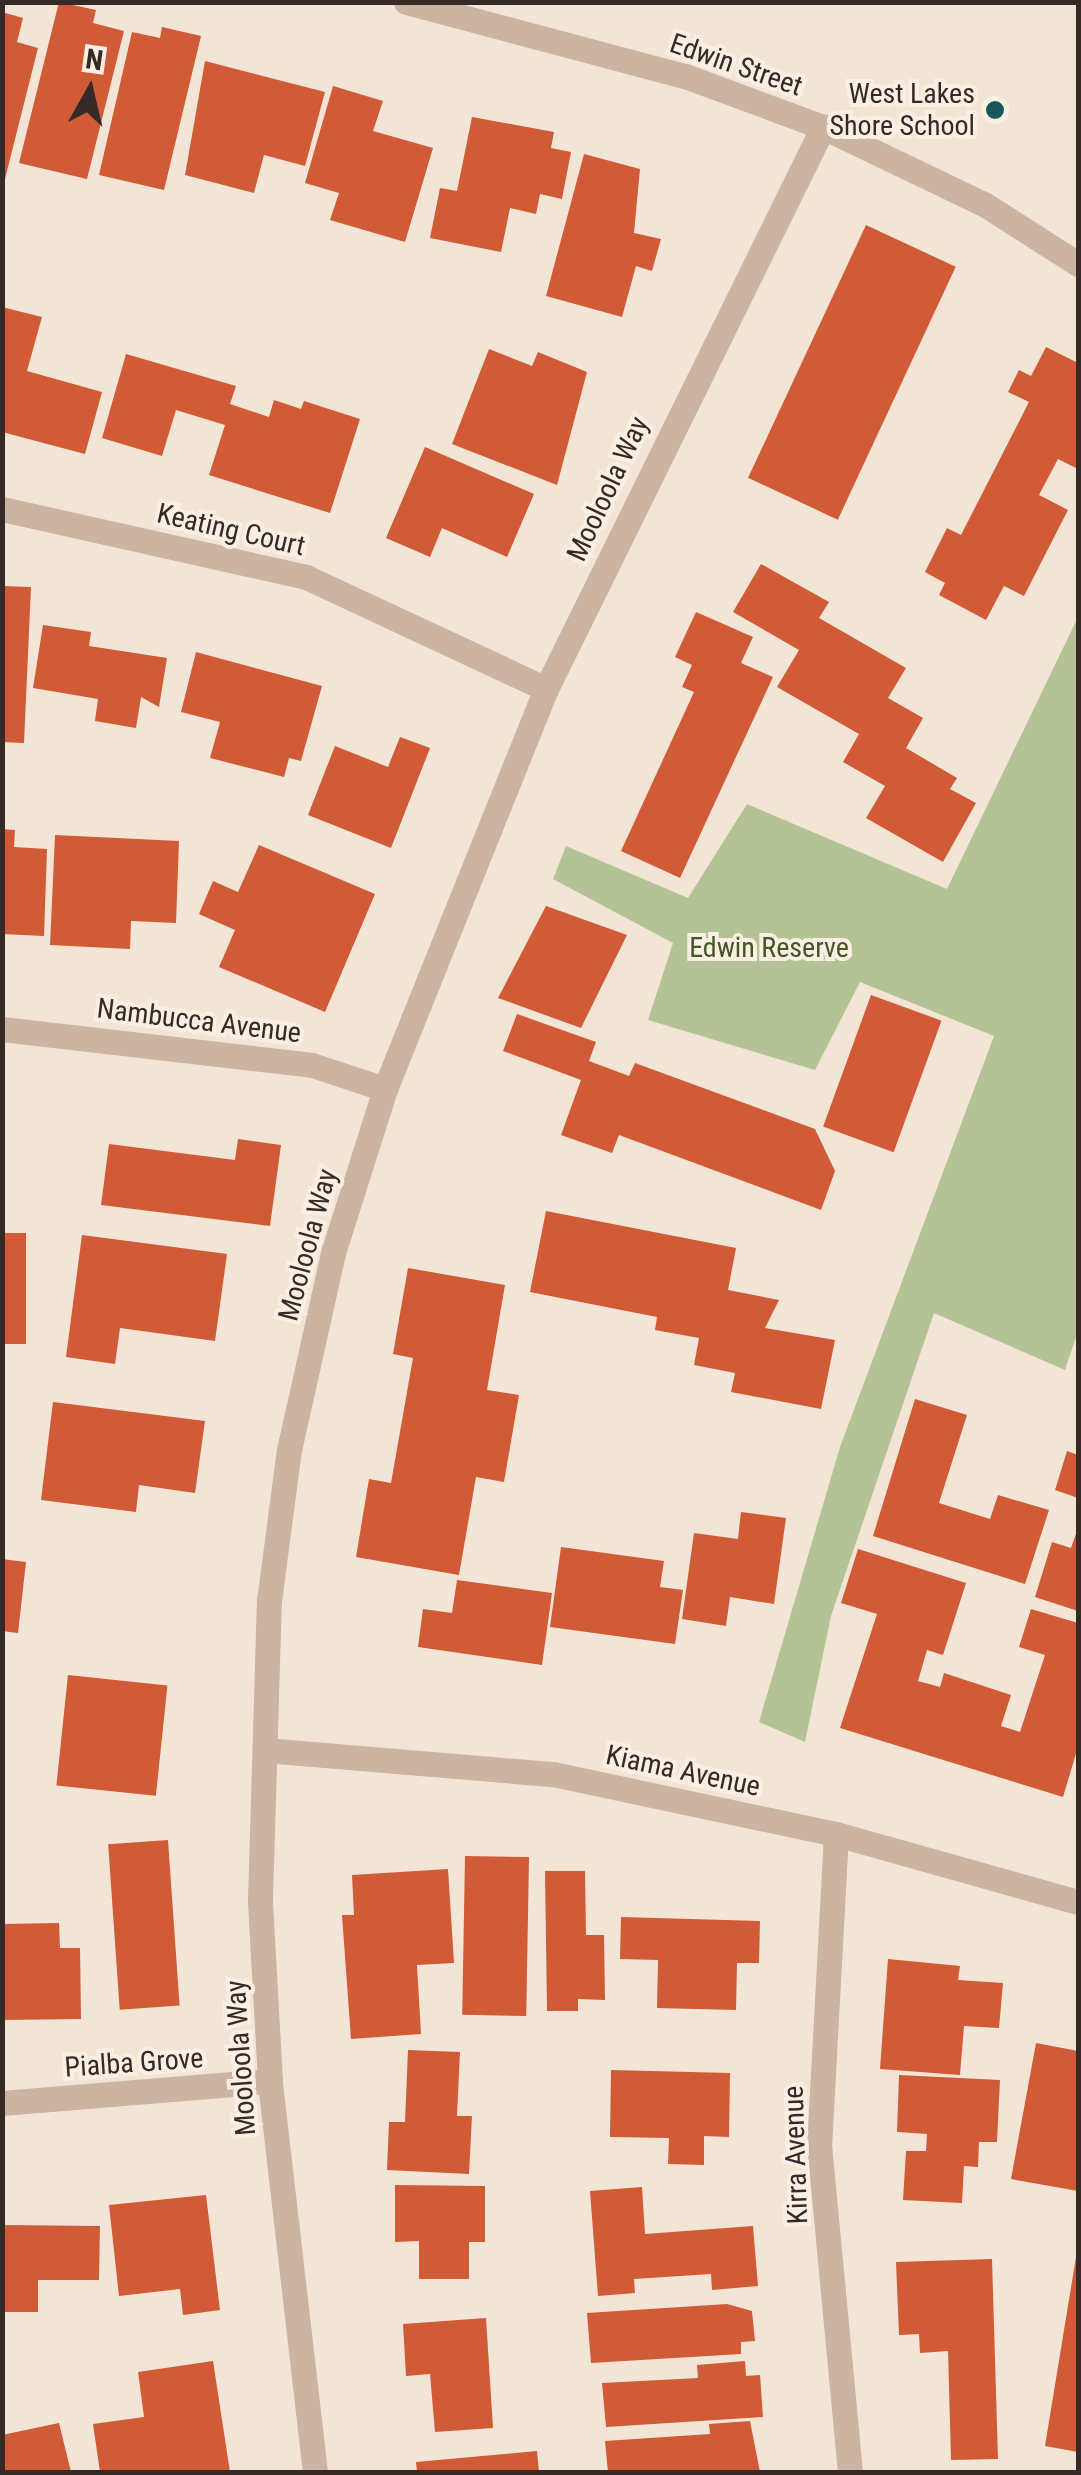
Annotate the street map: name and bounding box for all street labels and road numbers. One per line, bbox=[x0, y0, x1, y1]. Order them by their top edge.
street label: Edwin Street bbox=[665, 27, 807, 103]
street label: Mooloola Way bbox=[560, 411, 656, 567]
street label: Keating Court bbox=[154, 497, 308, 563]
street label: Nambucca Avenue bbox=[95, 992, 303, 1050]
street label: Mooloola Way bbox=[272, 1165, 344, 1325]
street label: Kiama Avenue bbox=[603, 1738, 763, 1804]
street label: Mooloola Way bbox=[219, 1979, 263, 2137]
street label: Pialba Grove bbox=[63, 2041, 205, 2085]
street label: Kirra Avenue bbox=[777, 2085, 815, 2225]

